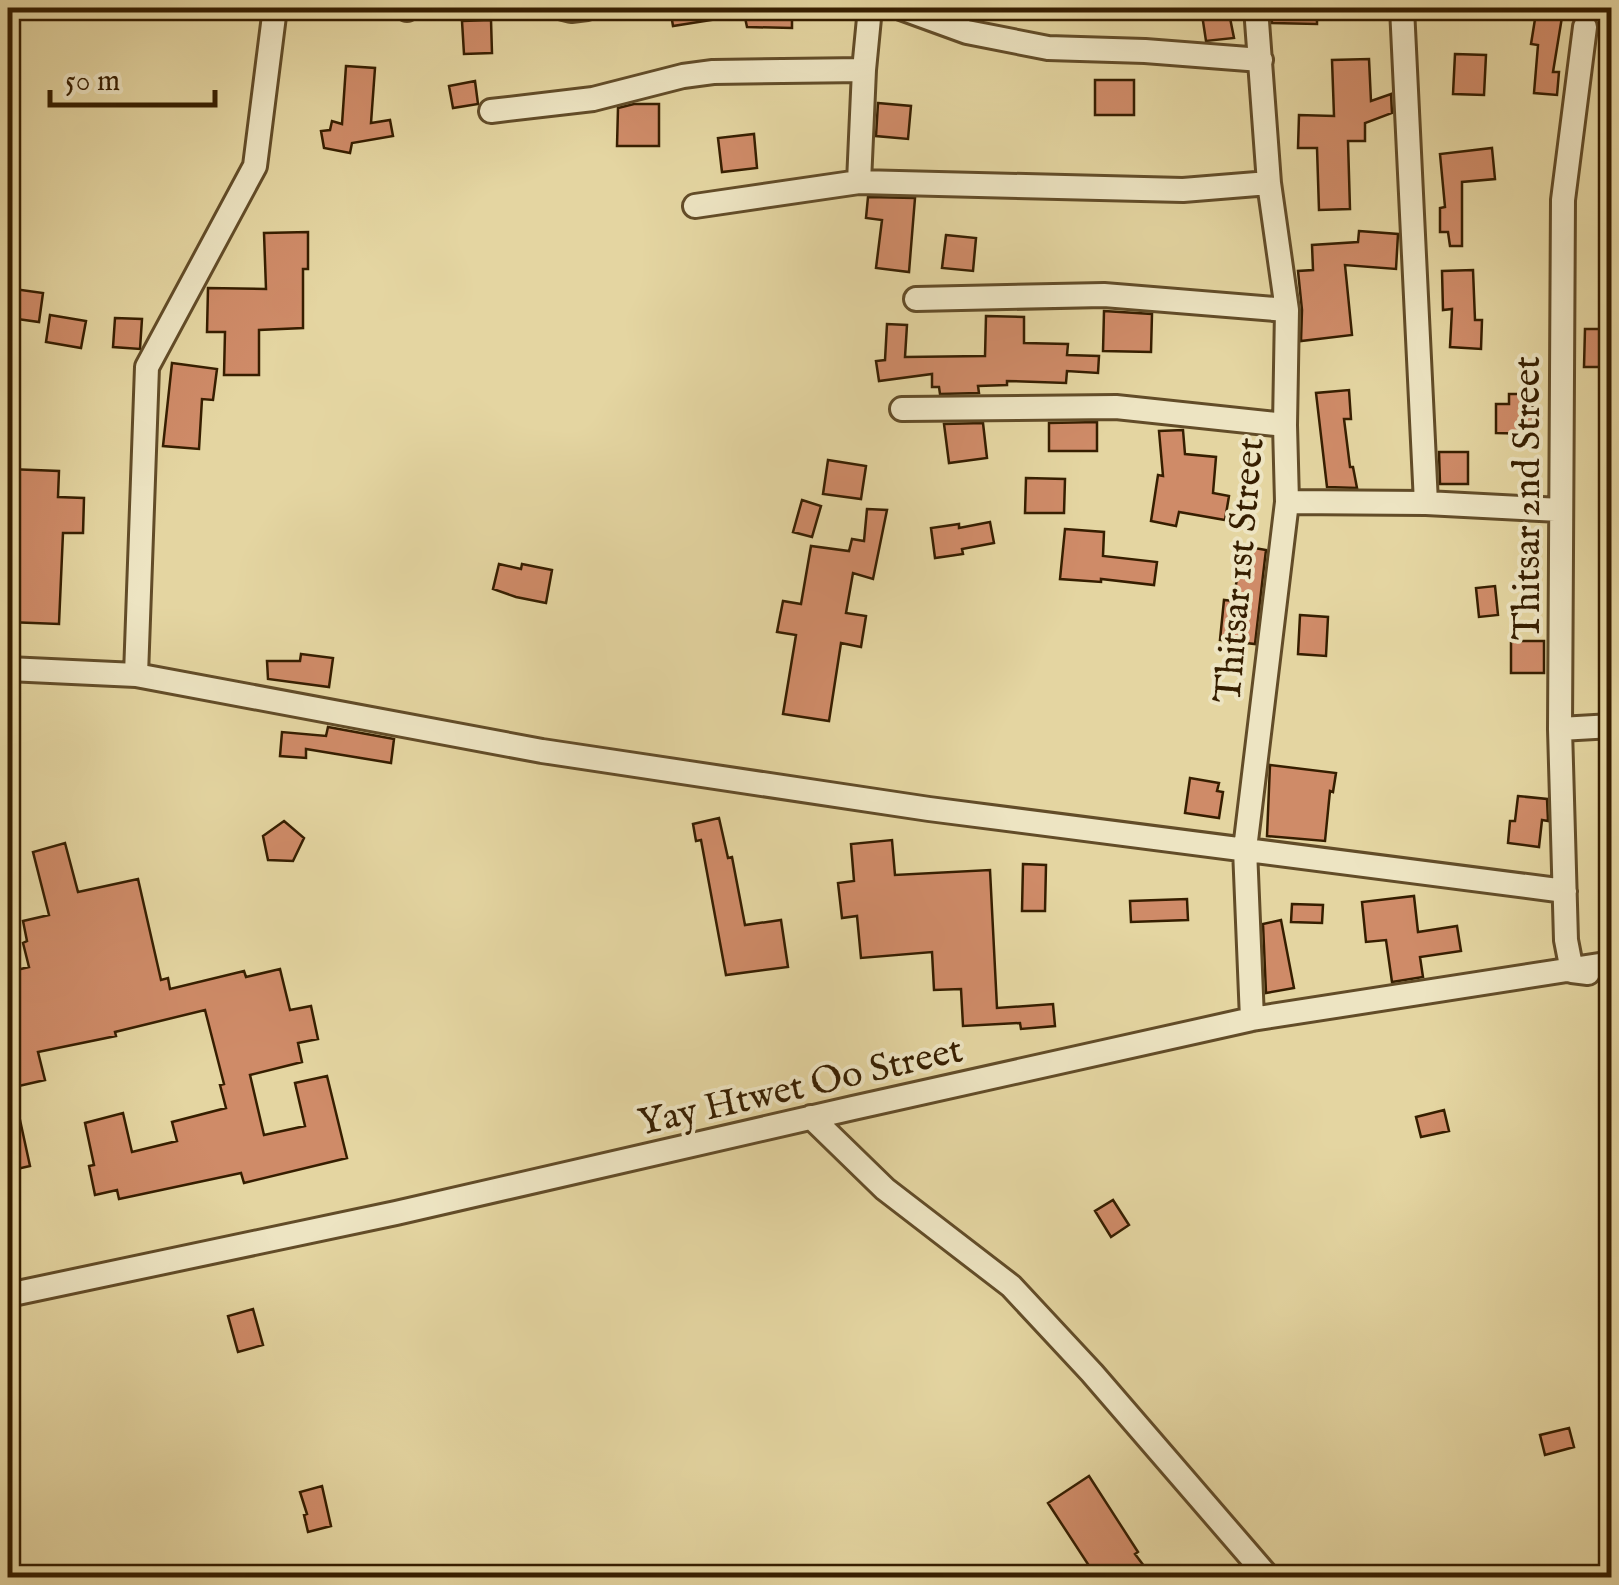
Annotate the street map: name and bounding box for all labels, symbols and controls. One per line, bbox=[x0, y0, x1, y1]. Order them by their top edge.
scale bar bbox=[50, 45, 215, 107]
text: 50 m bbox=[65, 63, 120, 101]
street label: Thitsar 2nd Street bbox=[1505, 356, 1553, 640]
street label: Thitsar 1st Street bbox=[1205, 435, 1277, 705]
street label: Yay Htwet Oo Street bbox=[634, 1027, 968, 1149]

